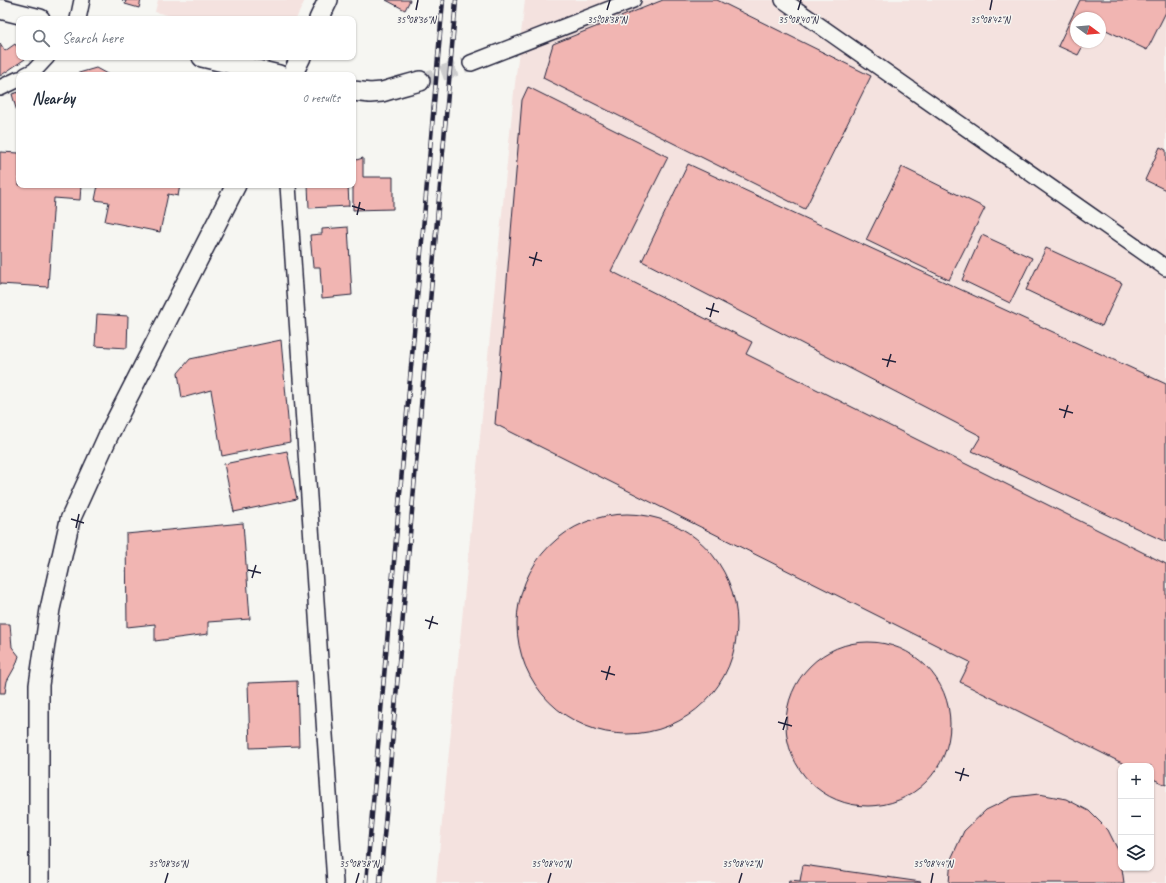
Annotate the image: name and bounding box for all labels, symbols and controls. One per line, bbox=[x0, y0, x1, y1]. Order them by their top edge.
north arrow bbox=[1070, 12, 1106, 48]
text: 35°08'36"N bbox=[396, 13, 438, 26]
text: 35°08'38"N bbox=[587, 13, 629, 26]
text: 35°08'40"N bbox=[778, 13, 820, 26]
text: 35°08'42"N bbox=[970, 13, 1012, 26]
search box bbox=[16, 16, 356, 60]
icon: search bbox=[30, 27, 52, 49]
text: Search here bbox=[62, 29, 123, 48]
text: Nearby bbox=[32, 88, 75, 109]
text: 0 results bbox=[302, 90, 340, 106]
map controls bbox=[1118, 763, 1154, 871]
button: + bbox=[1118, 763, 1154, 799]
button: − bbox=[1118, 799, 1154, 835]
button: layers bbox=[1118, 835, 1154, 871]
text: 35°08'36"N bbox=[148, 857, 190, 870]
text: 35°08'38"N bbox=[339, 857, 381, 870]
text: 35°08'40"N bbox=[531, 857, 573, 870]
text: 35°08'42"N bbox=[722, 857, 764, 870]
text: 35°08'44"N bbox=[913, 857, 955, 870]

